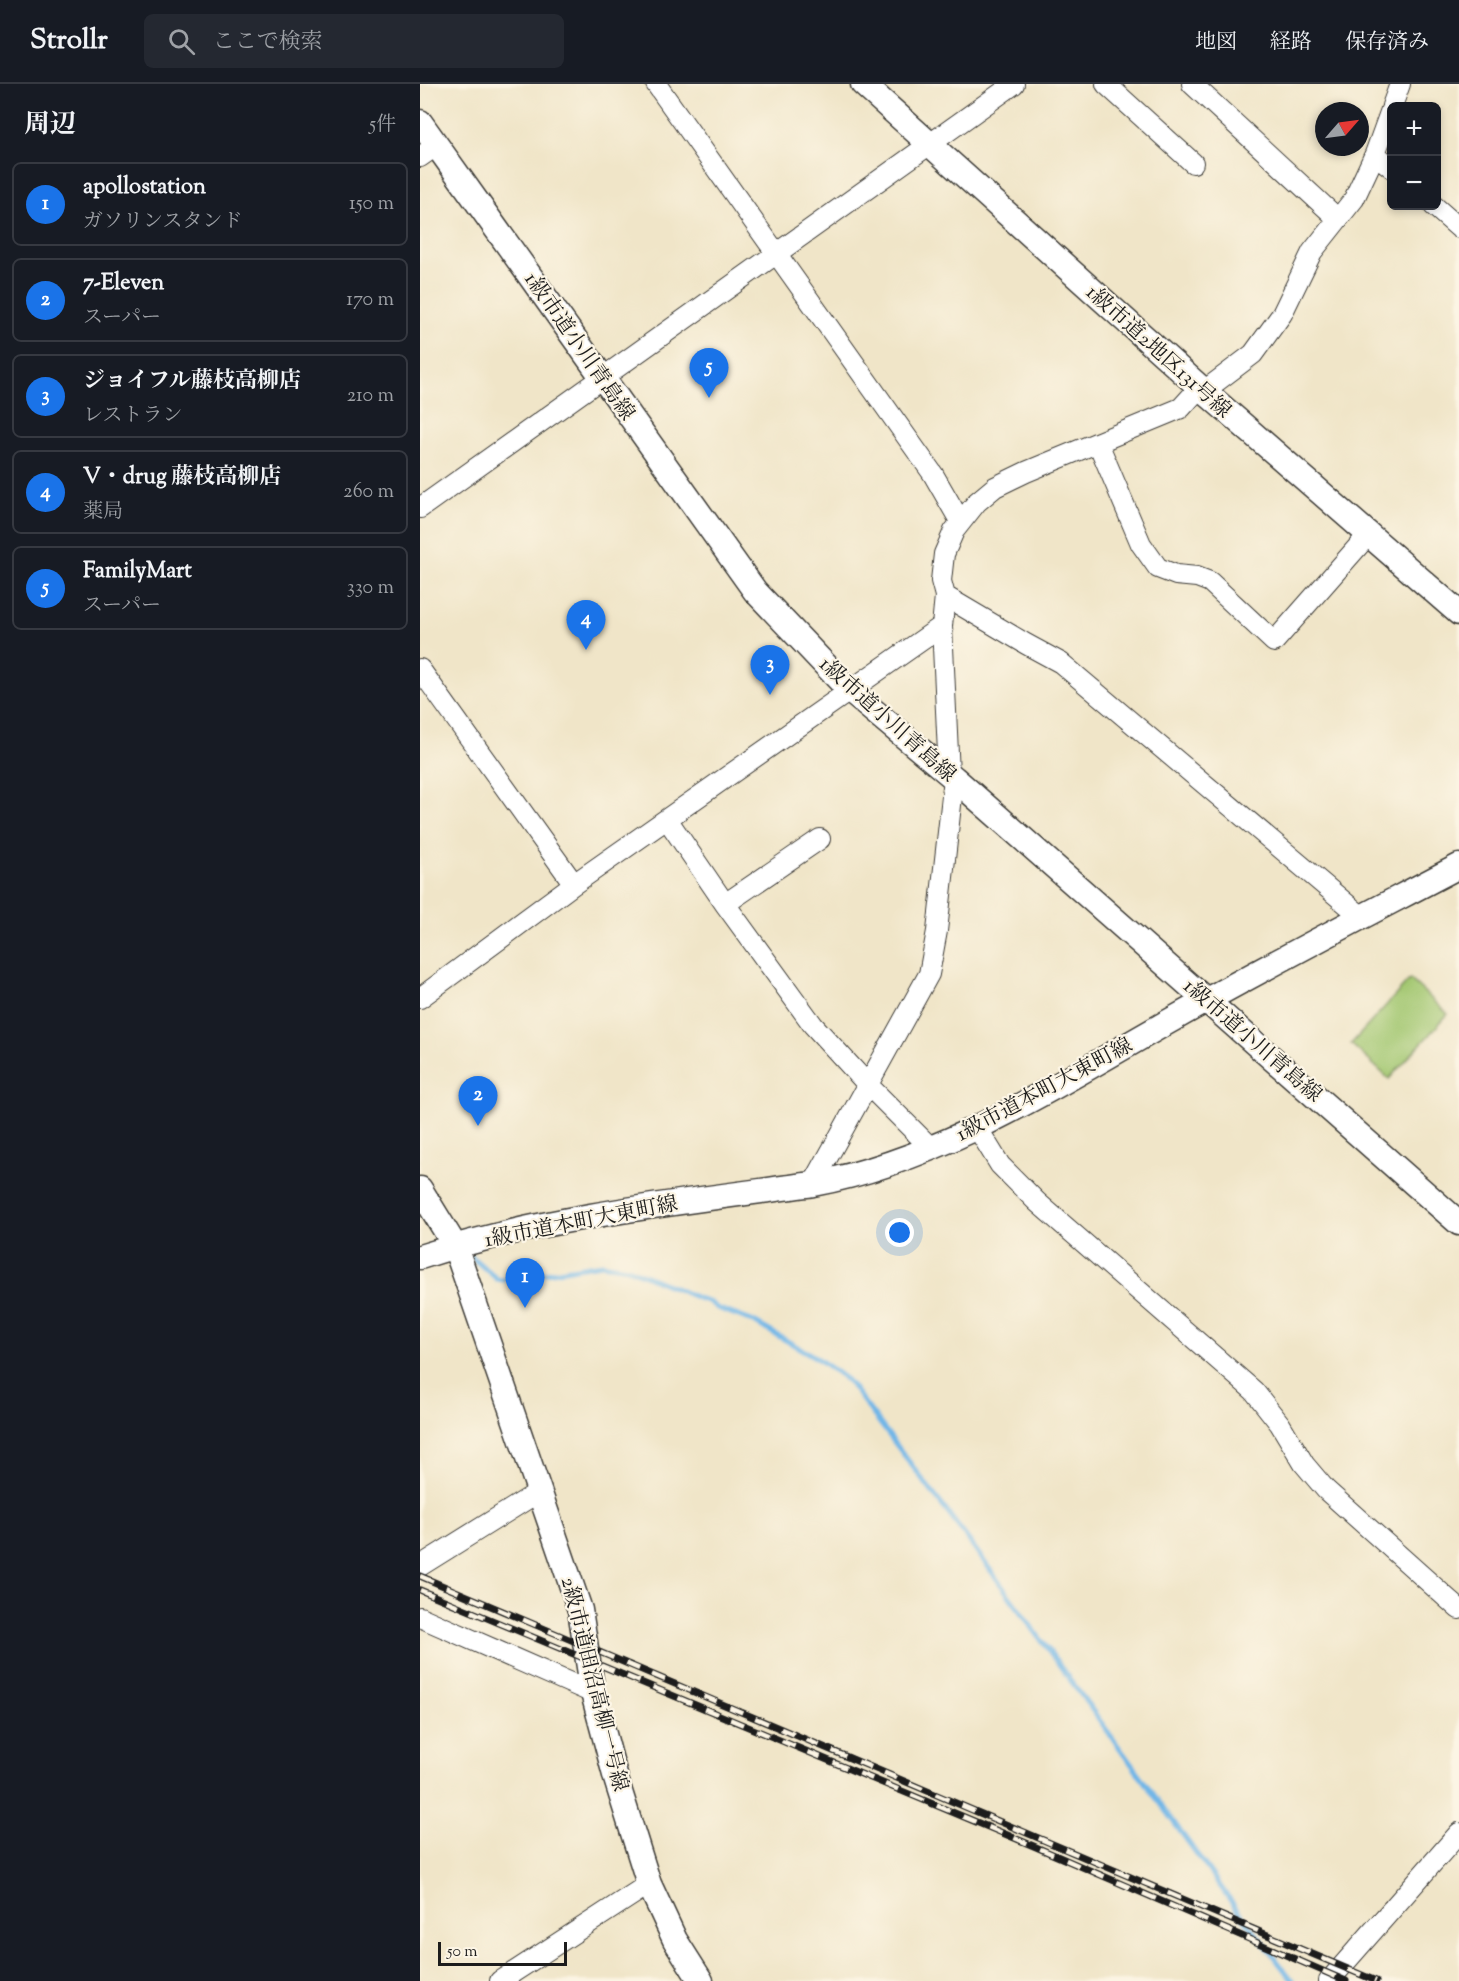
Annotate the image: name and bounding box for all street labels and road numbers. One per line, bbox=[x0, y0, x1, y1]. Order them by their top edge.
street label: 1級市道小川青島線 bbox=[516, 267, 641, 427]
street label: 1級市道2地区131号線 bbox=[1078, 279, 1237, 426]
street label: 1級市道小川青島線 bbox=[812, 651, 962, 790]
street label: 1級市道小川青島線 bbox=[1176, 973, 1328, 1110]
street label: 1級市道本町大東町線 bbox=[951, 1031, 1139, 1150]
street label: 1級市道本町大東町線 bbox=[482, 1190, 681, 1256]
street label: 2級市道田沼高柳一号線 bbox=[552, 1574, 634, 1795]

